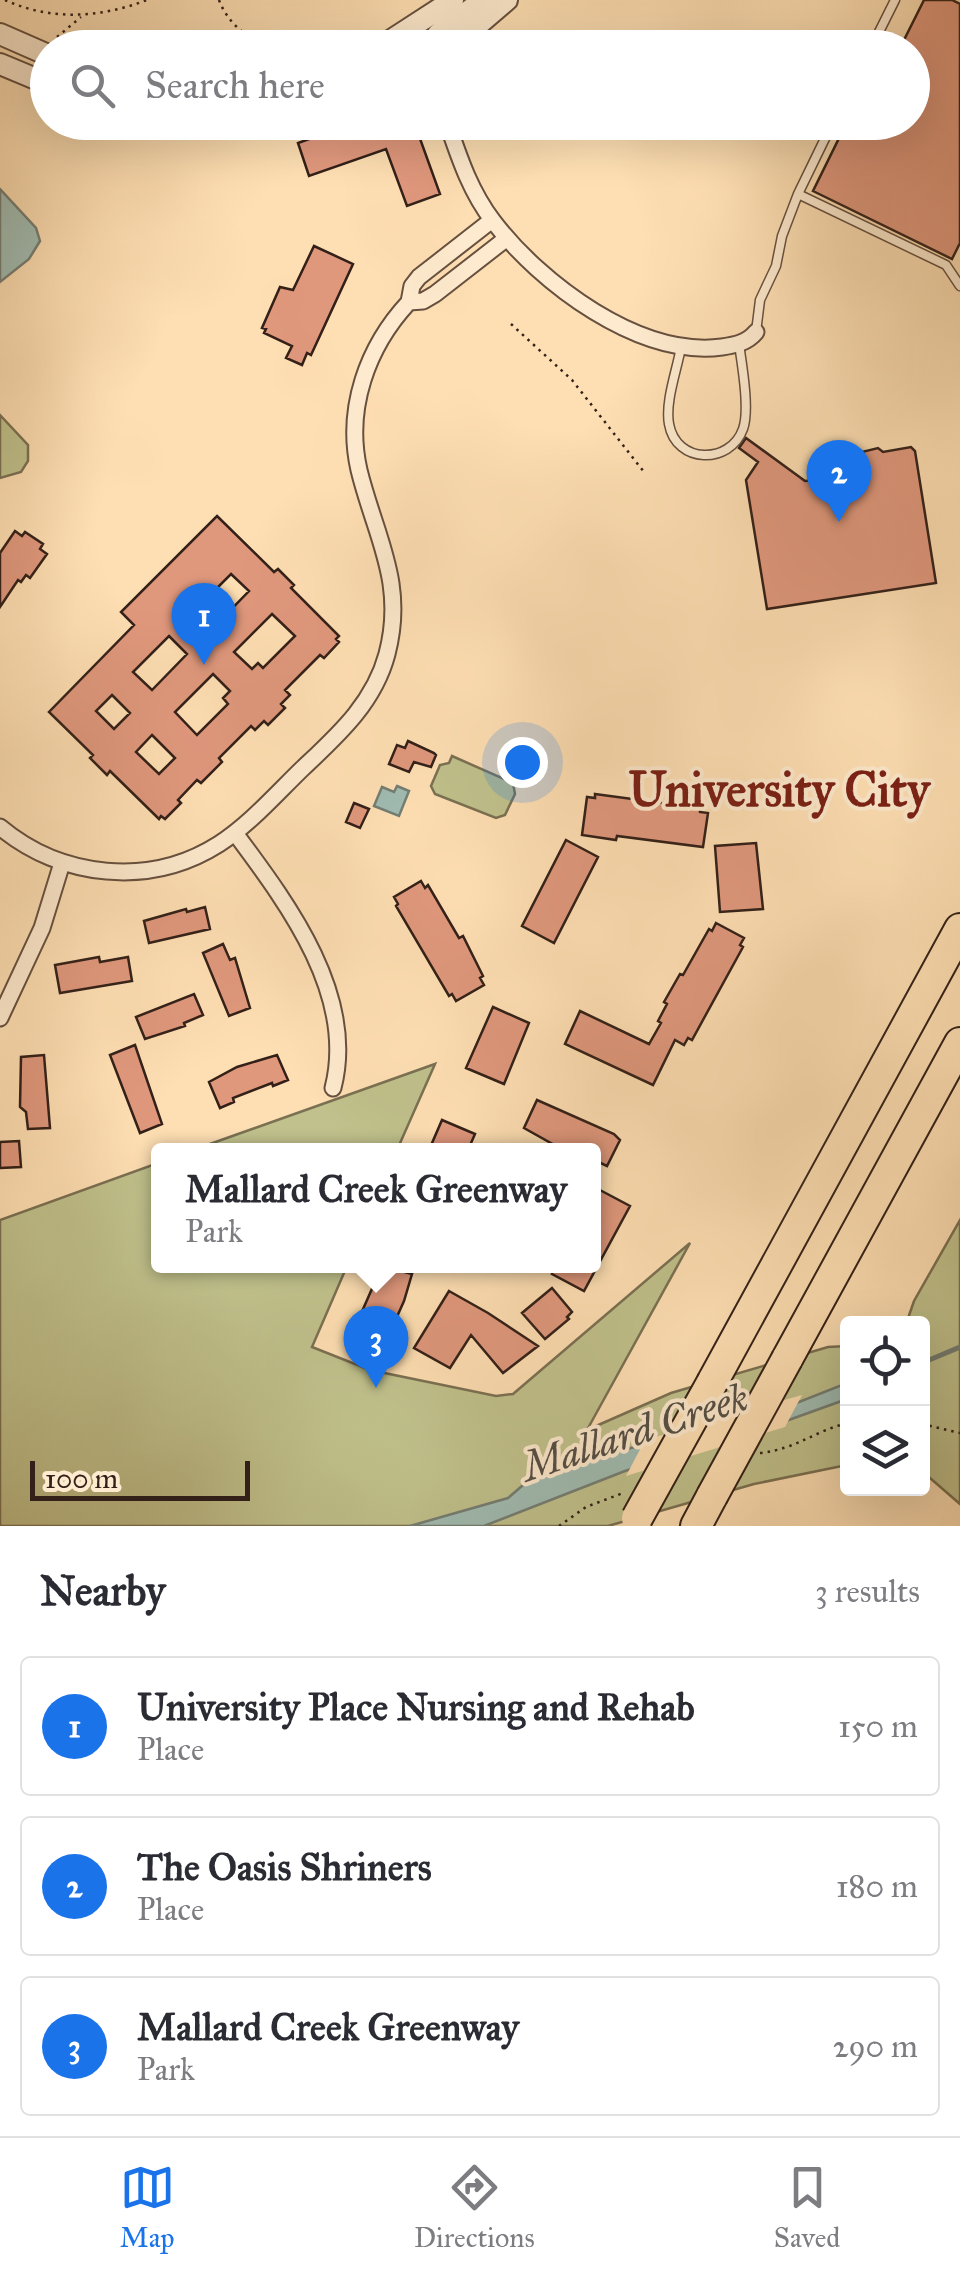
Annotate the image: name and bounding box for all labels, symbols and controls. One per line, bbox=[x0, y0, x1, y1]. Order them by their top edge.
search box bbox=[30, 30, 930, 140]
icon: search bbox=[65, 58, 120, 113]
text: Search here bbox=[145, 62, 325, 108]
pin: 2 bbox=[806, 440, 872, 522]
pin: 1 bbox=[172, 582, 236, 665]
your location bbox=[497, 737, 548, 788]
district label: University City bbox=[628, 760, 931, 819]
popup bbox=[151, 1143, 601, 1273]
text: Mallard Creek Greenway bbox=[185, 1166, 567, 1212]
text: Park bbox=[185, 1212, 243, 1251]
pin: 3 bbox=[344, 1306, 408, 1388]
map controls bbox=[840, 1316, 930, 1496]
button: locate bbox=[840, 1316, 930, 1406]
water label: Mallard Creek bbox=[512, 1372, 754, 1493]
button: layers bbox=[840, 1406, 930, 1496]
scale bar bbox=[30, 1456, 250, 1500]
text: 100 m bbox=[45, 1461, 118, 1496]
text: Nearby bbox=[40, 1565, 165, 1617]
text: 3 results bbox=[815, 1572, 920, 1611]
text: University Place Nursing and Rehab bbox=[137, 1684, 695, 1730]
text: 1 bbox=[68, 1707, 81, 1746]
text: 150 m bbox=[838, 1707, 918, 1746]
text: Place bbox=[137, 1730, 204, 1769]
text: The Oasis Shriners bbox=[137, 1844, 432, 1890]
text: 2 bbox=[67, 1867, 82, 1906]
text: 180 m bbox=[836, 1867, 918, 1906]
text: Place bbox=[137, 1890, 204, 1929]
text: Mallard Creek Greenway bbox=[137, 2004, 519, 2050]
text: 3 bbox=[68, 2027, 81, 2066]
text: 290 m bbox=[833, 2027, 918, 2066]
text: Park bbox=[137, 2050, 195, 2089]
tab: Map bbox=[120, 2160, 175, 2255]
tab: Directions bbox=[414, 2160, 535, 2255]
tab: Saved bbox=[774, 2160, 840, 2255]

